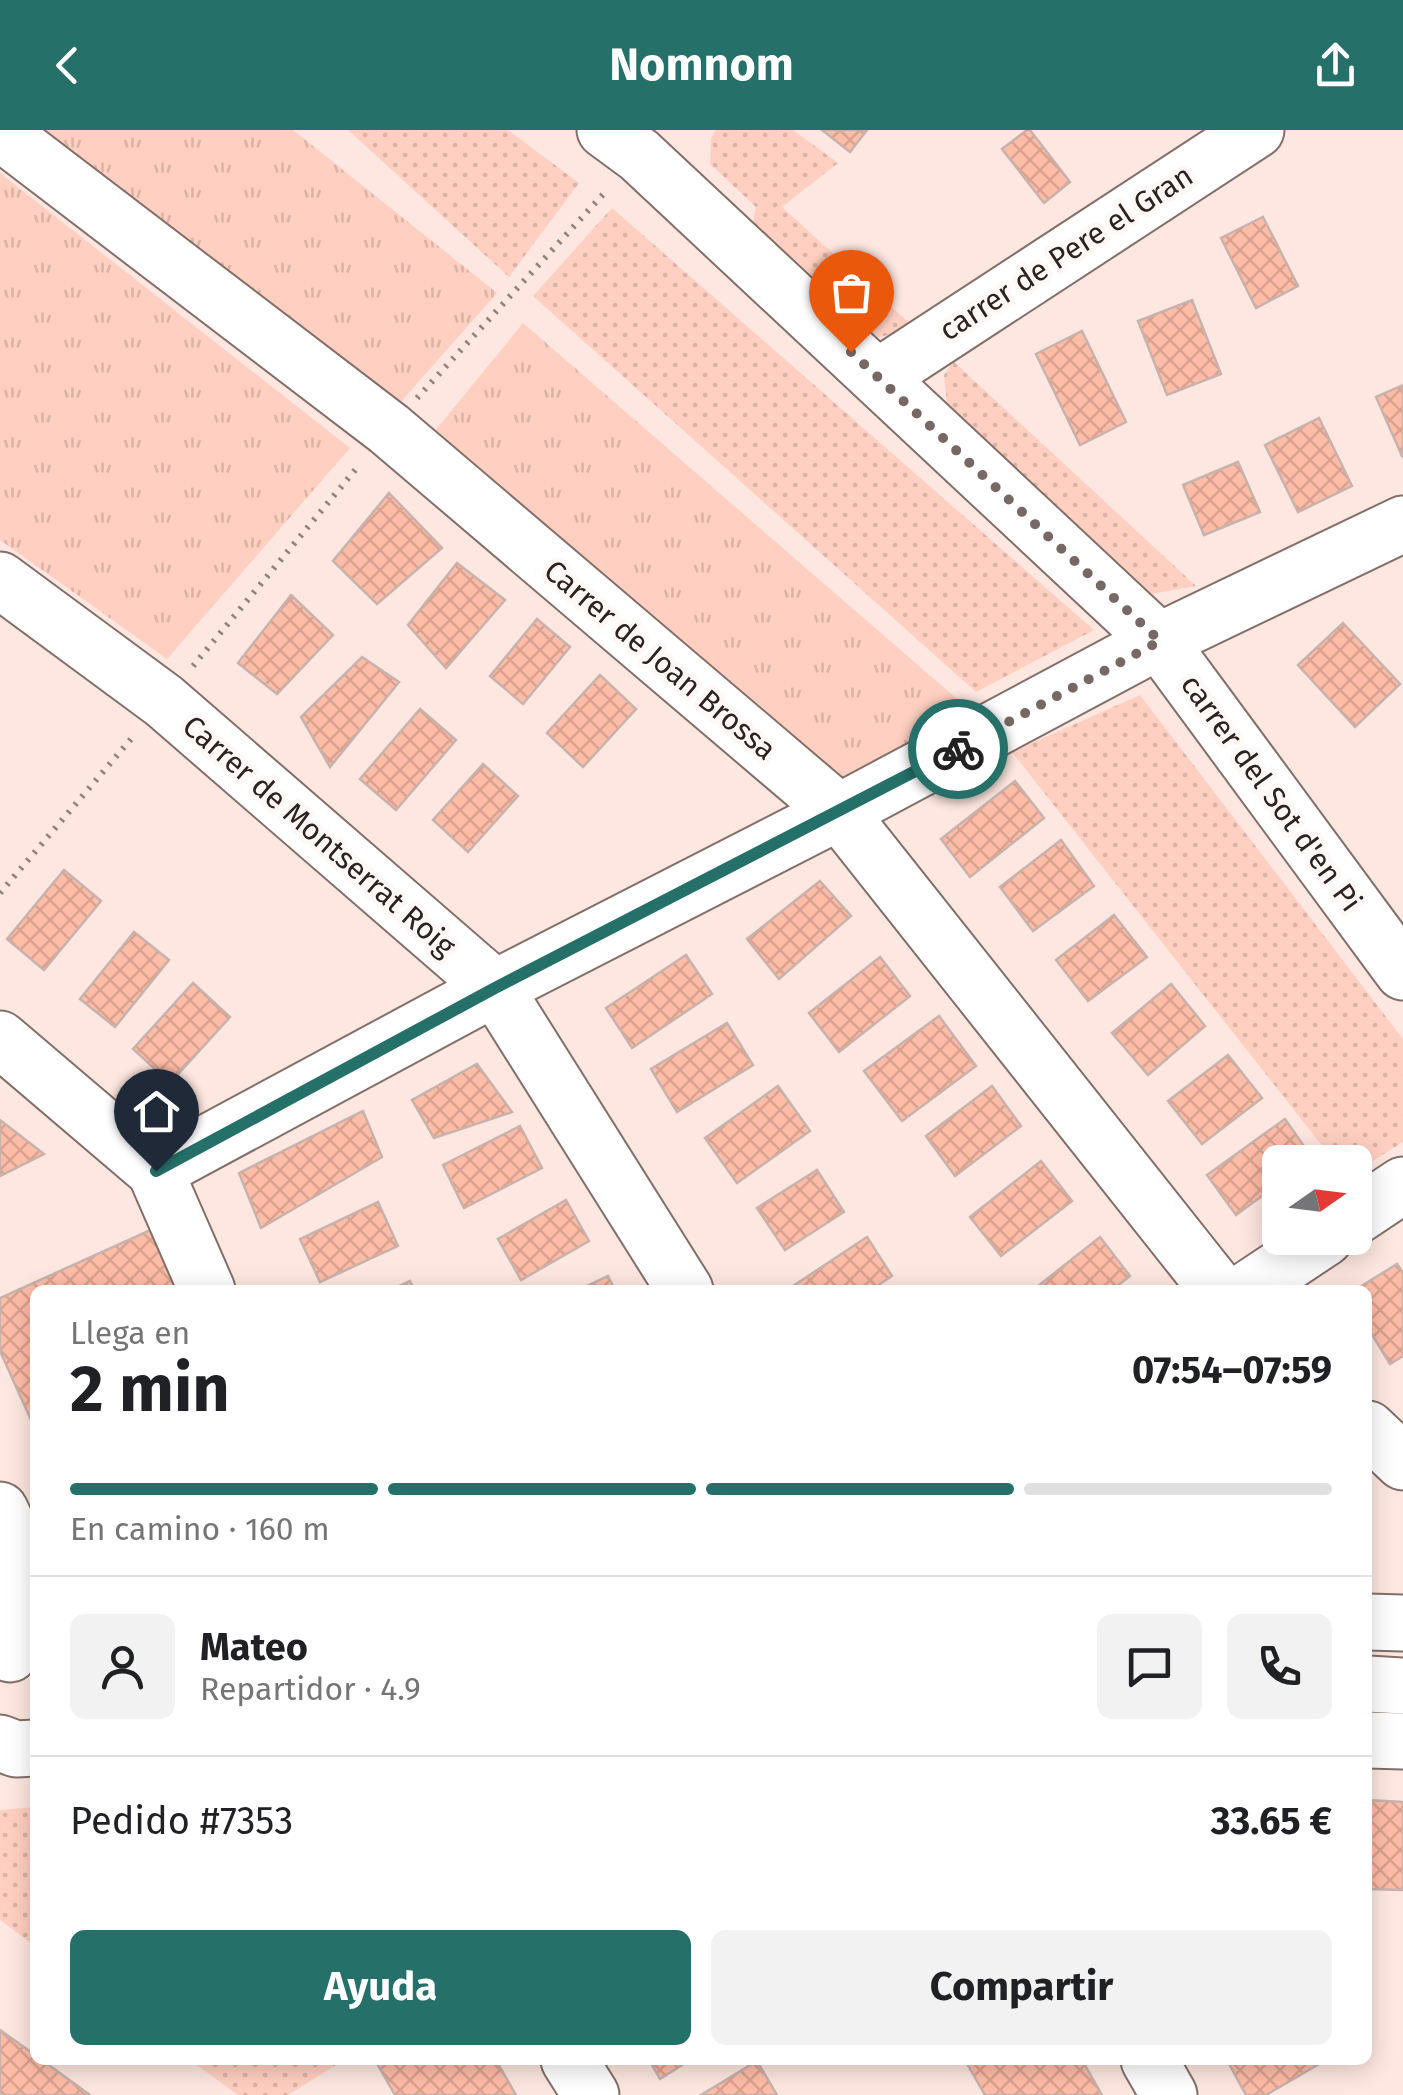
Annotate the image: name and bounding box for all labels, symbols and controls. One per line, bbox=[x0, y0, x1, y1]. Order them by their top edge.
icon: back bbox=[40, 38, 95, 93]
text: Nomnom bbox=[609, 38, 794, 92]
icon: share bbox=[1308, 38, 1363, 93]
street label: carrer de Pere el Gran bbox=[932, 158, 1200, 348]
pin bbox=[809, 250, 894, 353]
icon: bag bbox=[824, 265, 879, 320]
street label: Carrer de Joan Brossa bbox=[537, 552, 783, 768]
street label: carrer del Sot d'en Pi bbox=[1173, 667, 1369, 919]
courier bbox=[908, 699, 1008, 799]
street label: Carrer de Montserrat Roig bbox=[175, 708, 463, 964]
icon: bike bbox=[931, 722, 986, 777]
pin bbox=[114, 1069, 199, 1172]
icon: home bbox=[129, 1084, 184, 1139]
north arrow bbox=[1262, 1145, 1372, 1255]
map controls bbox=[1262, 1145, 1372, 1255]
text: Llega en bbox=[70, 1314, 190, 1352]
text: 07:54–07:59 bbox=[1132, 1347, 1332, 1393]
text: 2 min bbox=[70, 1350, 230, 1428]
text: En camino · 160 m bbox=[70, 1510, 330, 1548]
button: person bbox=[70, 1614, 175, 1719]
button: chat bbox=[1097, 1614, 1202, 1719]
button: phone bbox=[1227, 1614, 1332, 1719]
text: Mateo bbox=[200, 1624, 308, 1670]
text: Repartidor · 4.9 bbox=[200, 1670, 421, 1708]
text: Pedido #7353 bbox=[70, 1798, 293, 1844]
text: 33.65 € bbox=[1211, 1798, 1332, 1844]
button: Ayuda bbox=[70, 1930, 691, 2045]
button: Compartir bbox=[711, 1930, 1332, 2045]

